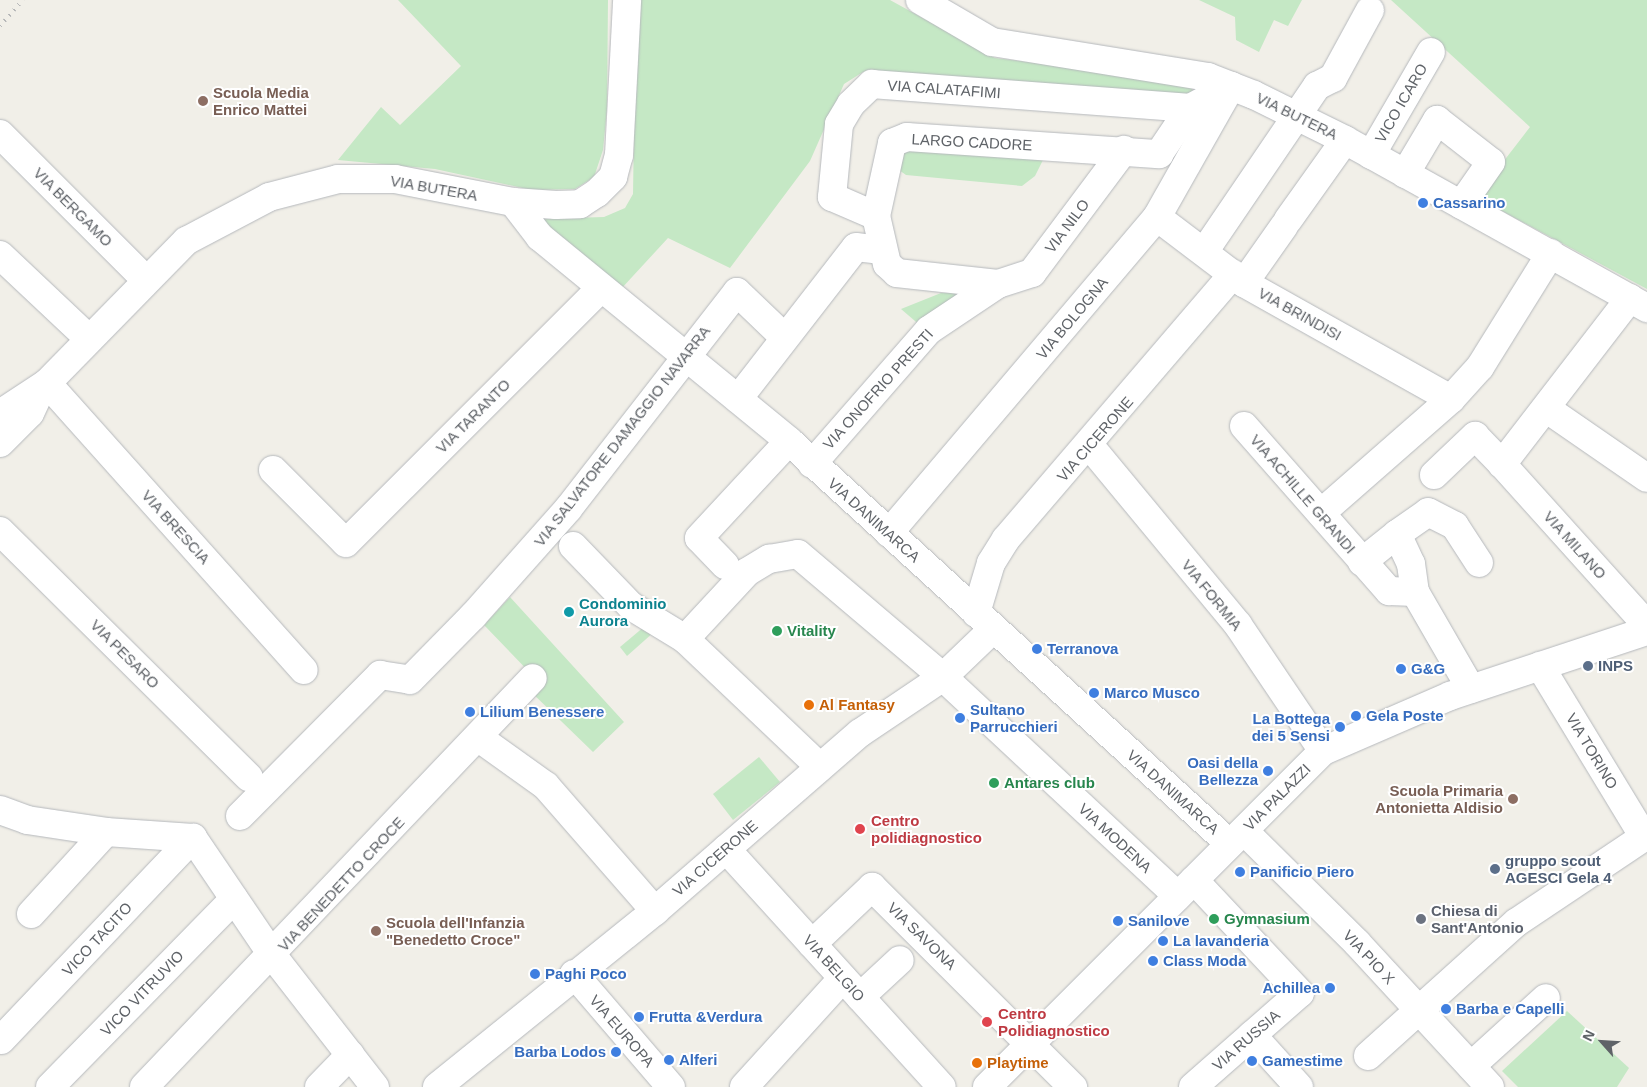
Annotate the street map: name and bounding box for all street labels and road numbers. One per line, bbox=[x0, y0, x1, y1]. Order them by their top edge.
street label: VICO ICARO bbox=[1371, 60, 1431, 146]
street label: VIA CALATAFIMI bbox=[886, 76, 1002, 102]
street label: VIA BUTERA bbox=[1253, 88, 1341, 144]
street label: LARGO CADORE bbox=[911, 130, 1033, 154]
street label: VIA BERGAMO bbox=[30, 164, 116, 250]
street label: VIA BUTERA bbox=[389, 171, 479, 205]
street label: VIA NILO bbox=[1041, 195, 1093, 257]
street label: VIA BOLOGNA bbox=[1032, 273, 1112, 363]
street label: VIA BRINDISI bbox=[1255, 283, 1345, 345]
street label: VIA SALVATORE DAMAGGIO NAVARRA bbox=[530, 322, 714, 550]
street label: VIA ONOFRIO PRESTI bbox=[819, 325, 937, 453]
street label: VIA TARANTO bbox=[432, 375, 514, 457]
street label: VIA CICERONE bbox=[1053, 393, 1137, 485]
street label: VIA ACHILLE GRANDI bbox=[1246, 430, 1360, 558]
street label: VIA DANIMARCA bbox=[824, 474, 924, 566]
street label: VIA BRESCIA bbox=[138, 486, 214, 568]
street label: VIA MILANO bbox=[1540, 507, 1610, 583]
street label: VIA FORMIA bbox=[1178, 556, 1246, 634]
street label: VIA PESARO bbox=[87, 616, 163, 692]
street label: VIA TORINO bbox=[1562, 709, 1622, 793]
street label: VIA DANIMARCA bbox=[1123, 746, 1223, 838]
street label: VIA PALAZZI bbox=[1239, 759, 1315, 835]
street label: VIA MODENA bbox=[1074, 799, 1156, 877]
street label: VIA BENEDETTO CROCE bbox=[274, 813, 408, 955]
street label: VIA CICERONE bbox=[669, 816, 761, 900]
street label: VICO TACITO bbox=[58, 898, 136, 980]
street label: VIA SAVONA bbox=[883, 898, 961, 974]
street label: VIA PIO X bbox=[1339, 926, 1399, 988]
street label: VIA BELGIO bbox=[799, 931, 869, 1005]
street label: VICO VITRUVIO bbox=[97, 947, 187, 1039]
street label: VIA EUROPA bbox=[585, 991, 659, 1071]
street label: VIA RUSSIA bbox=[1208, 1006, 1284, 1074]

